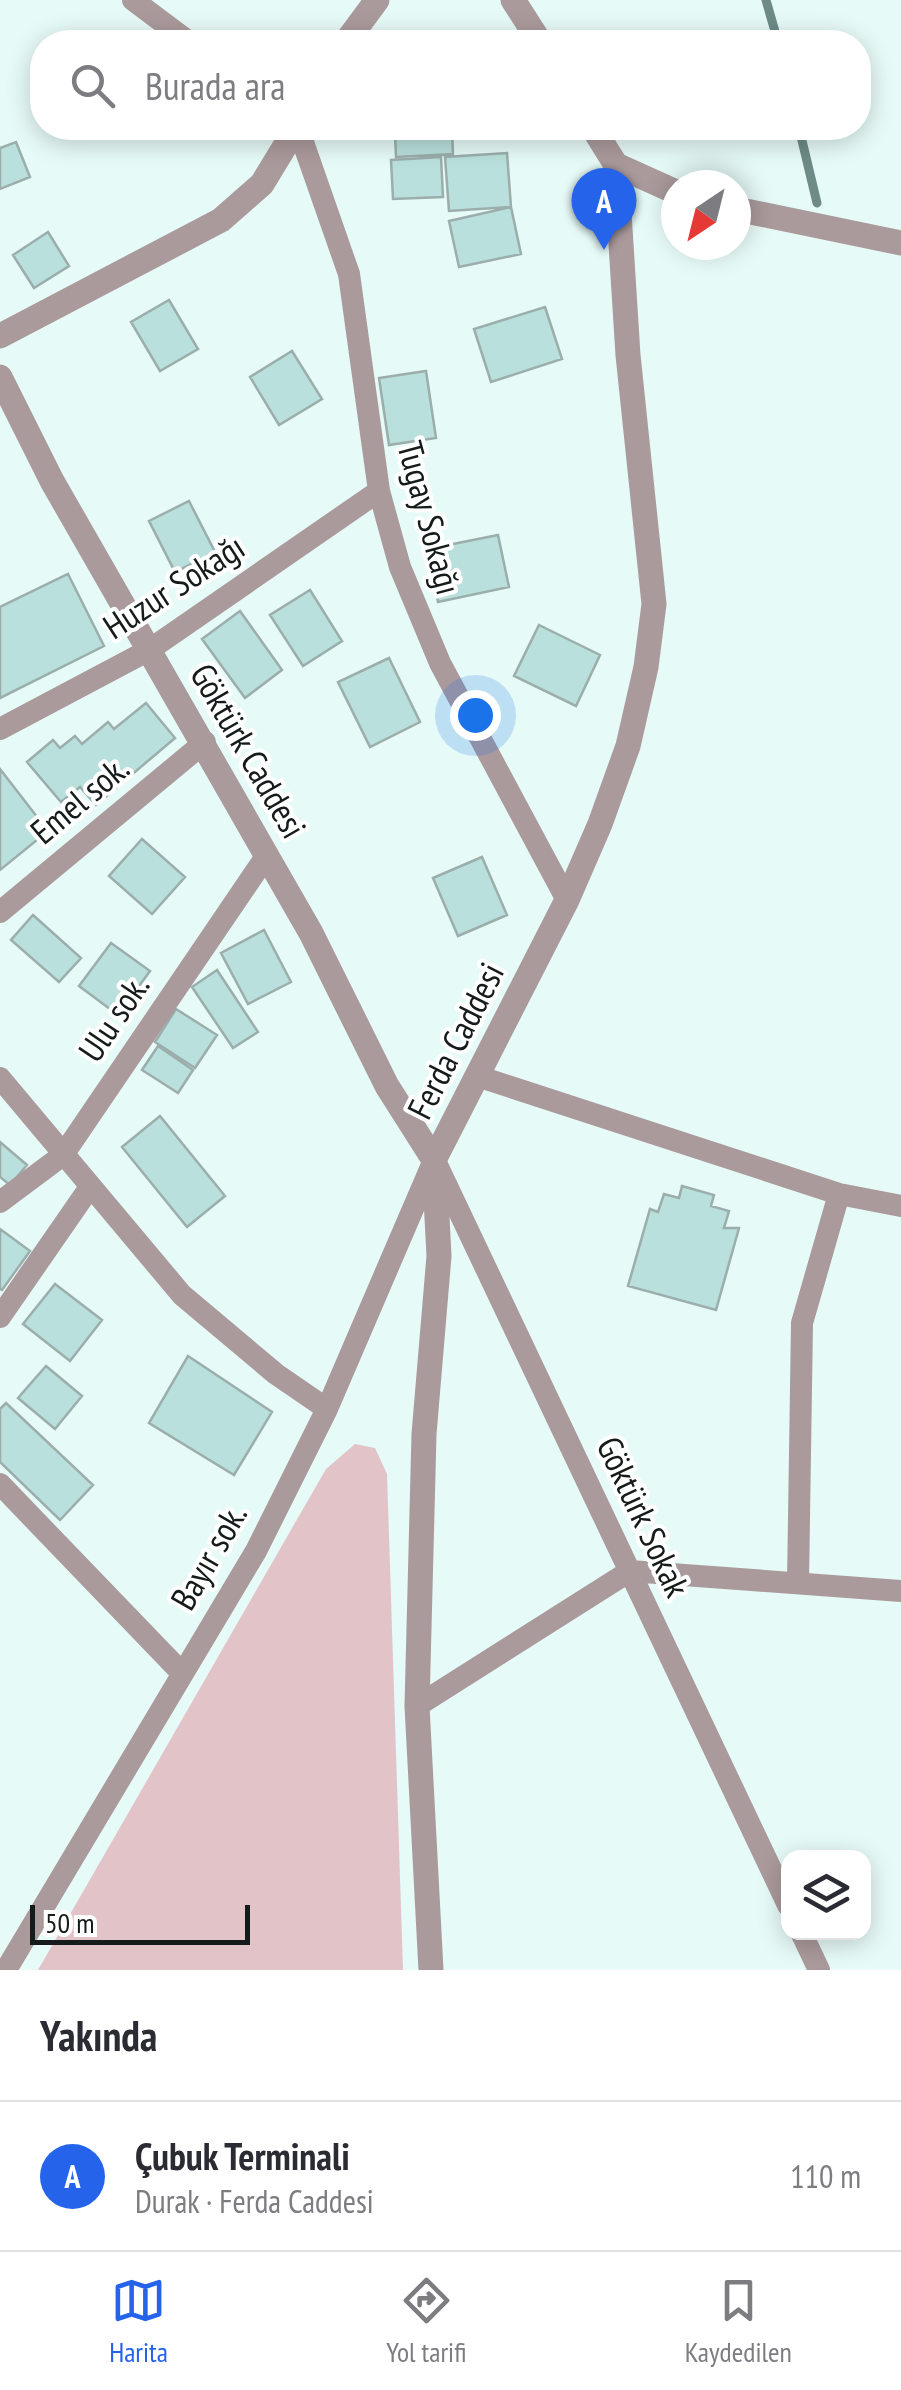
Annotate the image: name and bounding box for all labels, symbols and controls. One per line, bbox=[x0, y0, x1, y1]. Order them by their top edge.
search box bbox=[30, 30, 871, 140]
icon: search bbox=[65, 58, 120, 113]
text: Burada ara bbox=[145, 61, 286, 110]
pin: A bbox=[572, 168, 636, 250]
north arrow bbox=[661, 170, 751, 260]
street label: Tugay Sokağı bbox=[387, 436, 472, 599]
street label: Huzur Sokağı bbox=[94, 524, 253, 649]
street label: Göktürk Caddesi bbox=[180, 655, 317, 846]
your location bbox=[450, 690, 501, 741]
street label: Emel sok. bbox=[21, 745, 138, 854]
street label: Ferda Caddesi bbox=[396, 955, 514, 1126]
street label: Ulu sok. bbox=[67, 965, 159, 1070]
street label: Göktürk Sokak bbox=[587, 1429, 701, 1605]
street label: Bayır sok. bbox=[159, 1495, 257, 1618]
map controls bbox=[781, 1850, 871, 1940]
button: layers bbox=[781, 1850, 871, 1940]
scale bar bbox=[30, 1900, 250, 1944]
text: 50 m bbox=[45, 1904, 94, 1941]
text: Yakında bbox=[40, 2008, 157, 2063]
text: Çubuk Terminali bbox=[135, 2131, 350, 2180]
text: A bbox=[64, 2155, 81, 2197]
text: 110 m bbox=[790, 2155, 861, 2197]
text: Durak · Ferda Caddesi bbox=[135, 2180, 374, 2222]
tab: Harita bbox=[109, 2273, 168, 2370]
tab: Yol tarifi bbox=[386, 2273, 466, 2370]
tab: Kaydedilen bbox=[685, 2273, 792, 2370]

